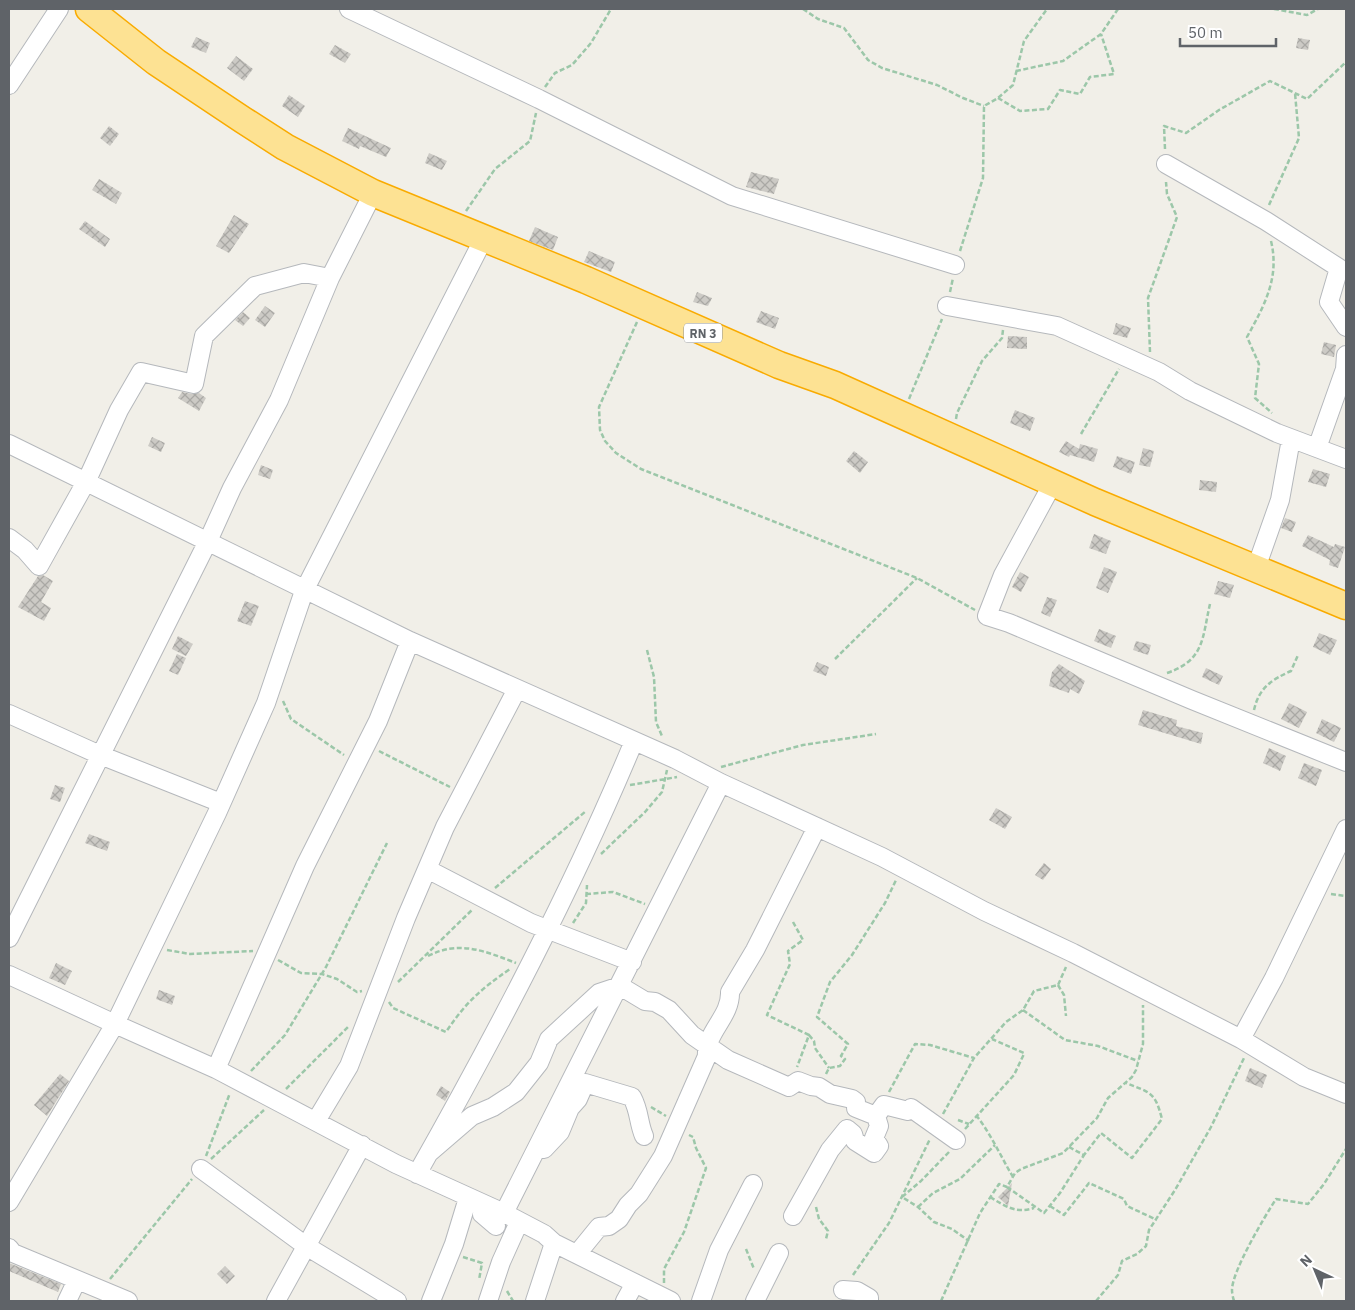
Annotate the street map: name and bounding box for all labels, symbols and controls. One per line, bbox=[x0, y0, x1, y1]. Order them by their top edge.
scale bar bbox=[1180, 15, 1276, 47]
text: 50 m bbox=[1188, 23, 1223, 42]
road number: RN 3 bbox=[684, 323, 722, 342]
north arrow bbox=[1290, 1245, 1340, 1295]
text: N bbox=[1296, 1251, 1316, 1271]

